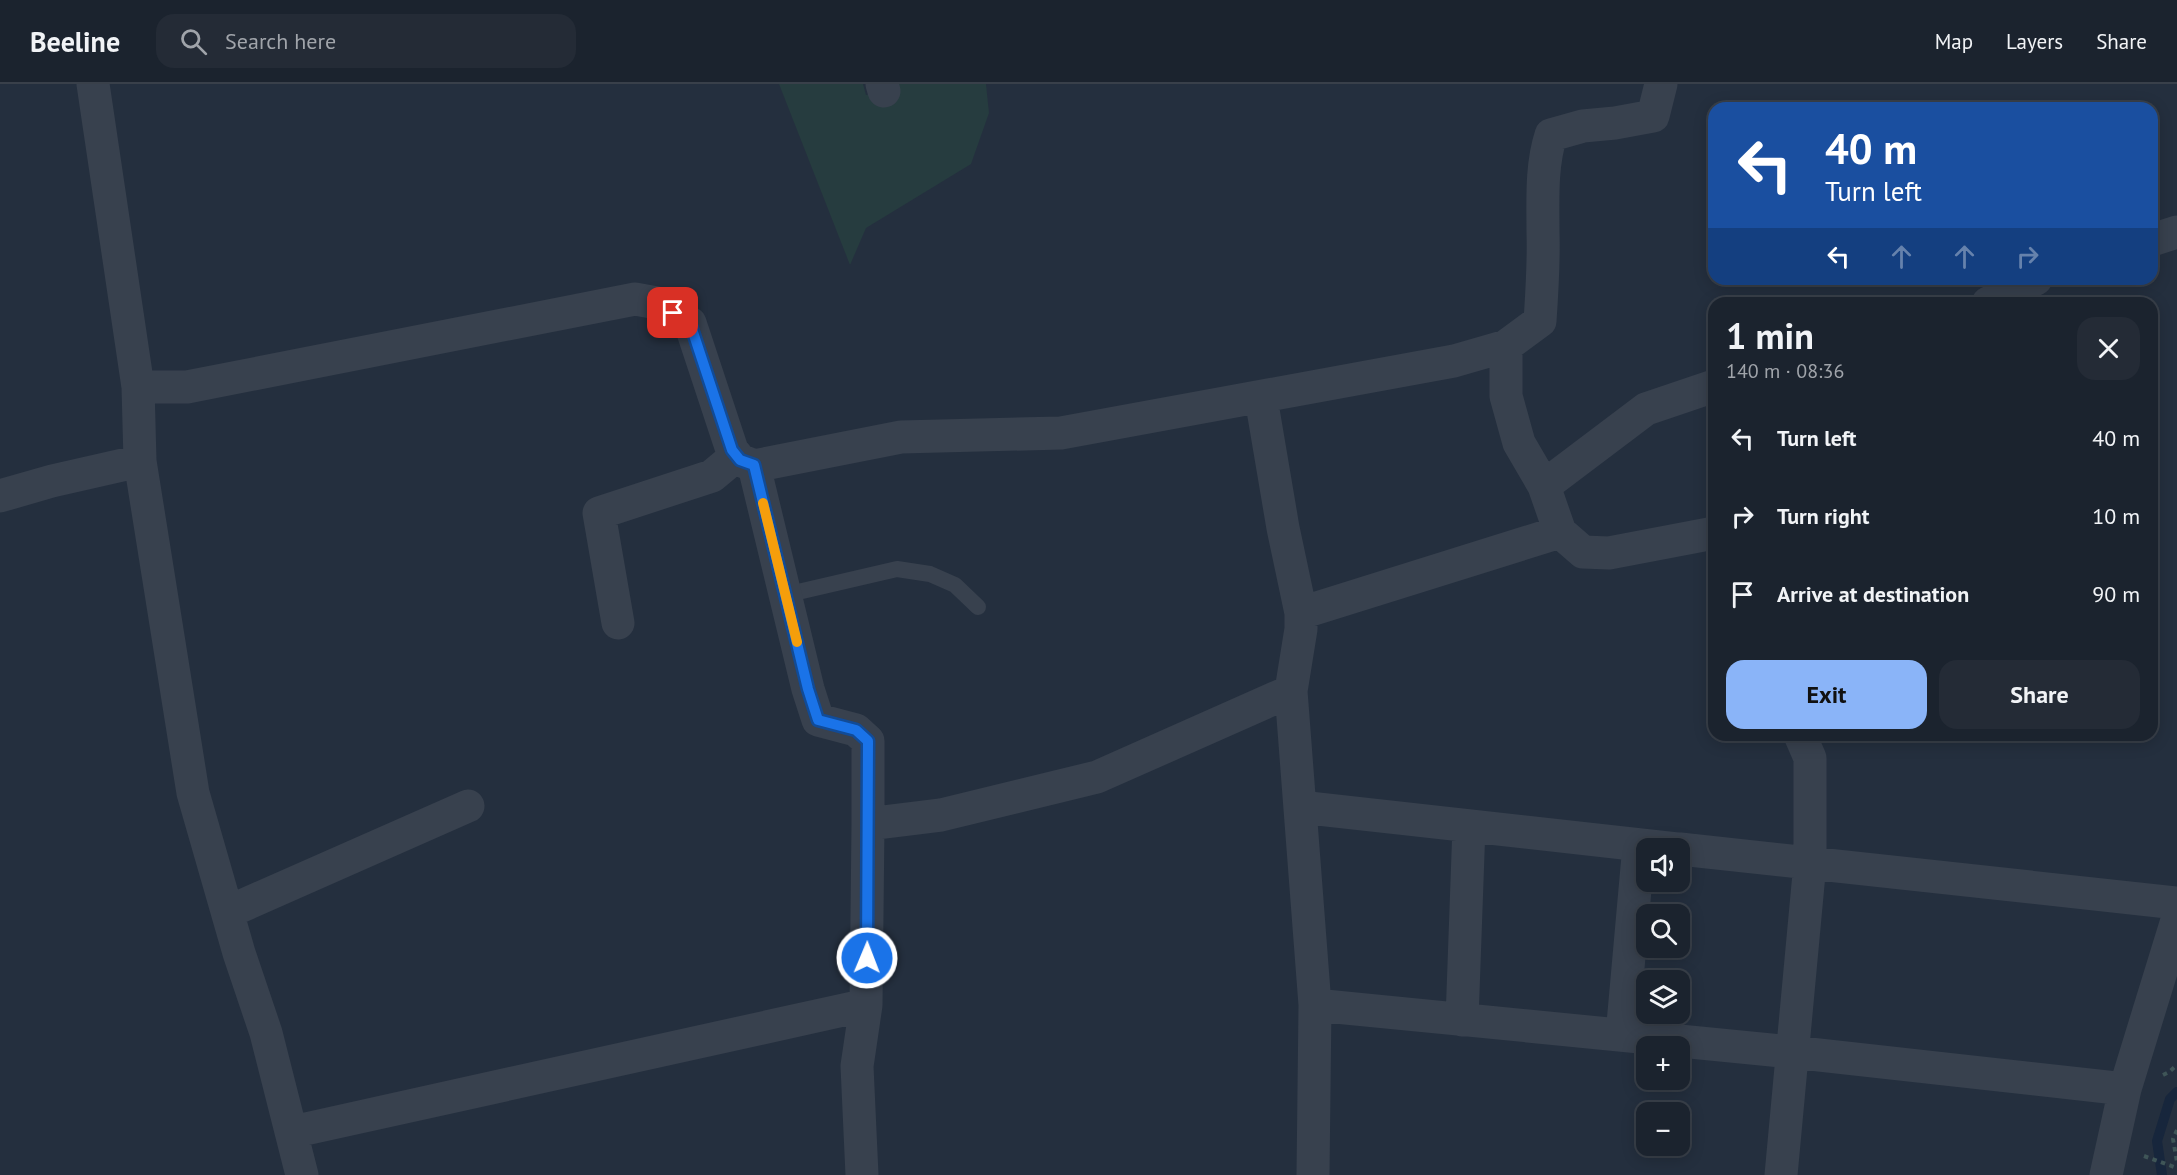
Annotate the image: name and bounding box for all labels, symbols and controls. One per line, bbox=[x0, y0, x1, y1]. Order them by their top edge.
search box bbox=[156, 14, 576, 68]
text: Beeline bbox=[30, 23, 120, 60]
icon: search bbox=[177, 25, 210, 58]
text: Search here bbox=[225, 27, 336, 55]
text: Map bbox=[1935, 28, 1973, 55]
text: Layers bbox=[2006, 28, 2063, 55]
text: Share bbox=[2096, 28, 2147, 55]
text: 40 m bbox=[1825, 121, 1917, 176]
icon: left bbox=[1726, 126, 1804, 204]
text: Turn left bbox=[1825, 174, 1922, 208]
icon: left bbox=[1822, 240, 1855, 273]
icon: ahead bbox=[1885, 240, 1918, 273]
icon: ahead bbox=[1948, 240, 1981, 273]
icon: right bbox=[2011, 240, 2044, 273]
pin bbox=[647, 287, 698, 338]
icon: arrive bbox=[656, 296, 689, 329]
text: 1 min bbox=[1726, 312, 1814, 359]
button: close bbox=[2077, 317, 2140, 380]
text: 140 m · 08:36 bbox=[1726, 358, 1844, 384]
icon: left bbox=[1726, 422, 1759, 455]
text: Turn left bbox=[1777, 424, 1857, 452]
text: 40 m bbox=[2092, 424, 2140, 452]
icon: right bbox=[1726, 500, 1759, 533]
text: Turn right bbox=[1777, 502, 1869, 530]
text: 10 m bbox=[2092, 502, 2140, 530]
icon: arrive bbox=[1726, 578, 1759, 611]
text: Arrive at destination bbox=[1777, 580, 1969, 608]
text: 90 m bbox=[2092, 580, 2140, 608]
button: Exit bbox=[1726, 660, 1927, 729]
button: Share bbox=[1939, 660, 2140, 729]
map controls bbox=[1636, 838, 1690, 1156]
button: sound bbox=[1636, 838, 1690, 892]
button: search bbox=[1636, 904, 1690, 958]
position arrow bbox=[835, 926, 899, 990]
button: layers bbox=[1636, 970, 1690, 1024]
button: + bbox=[1636, 1036, 1690, 1090]
button: − bbox=[1636, 1102, 1690, 1156]

